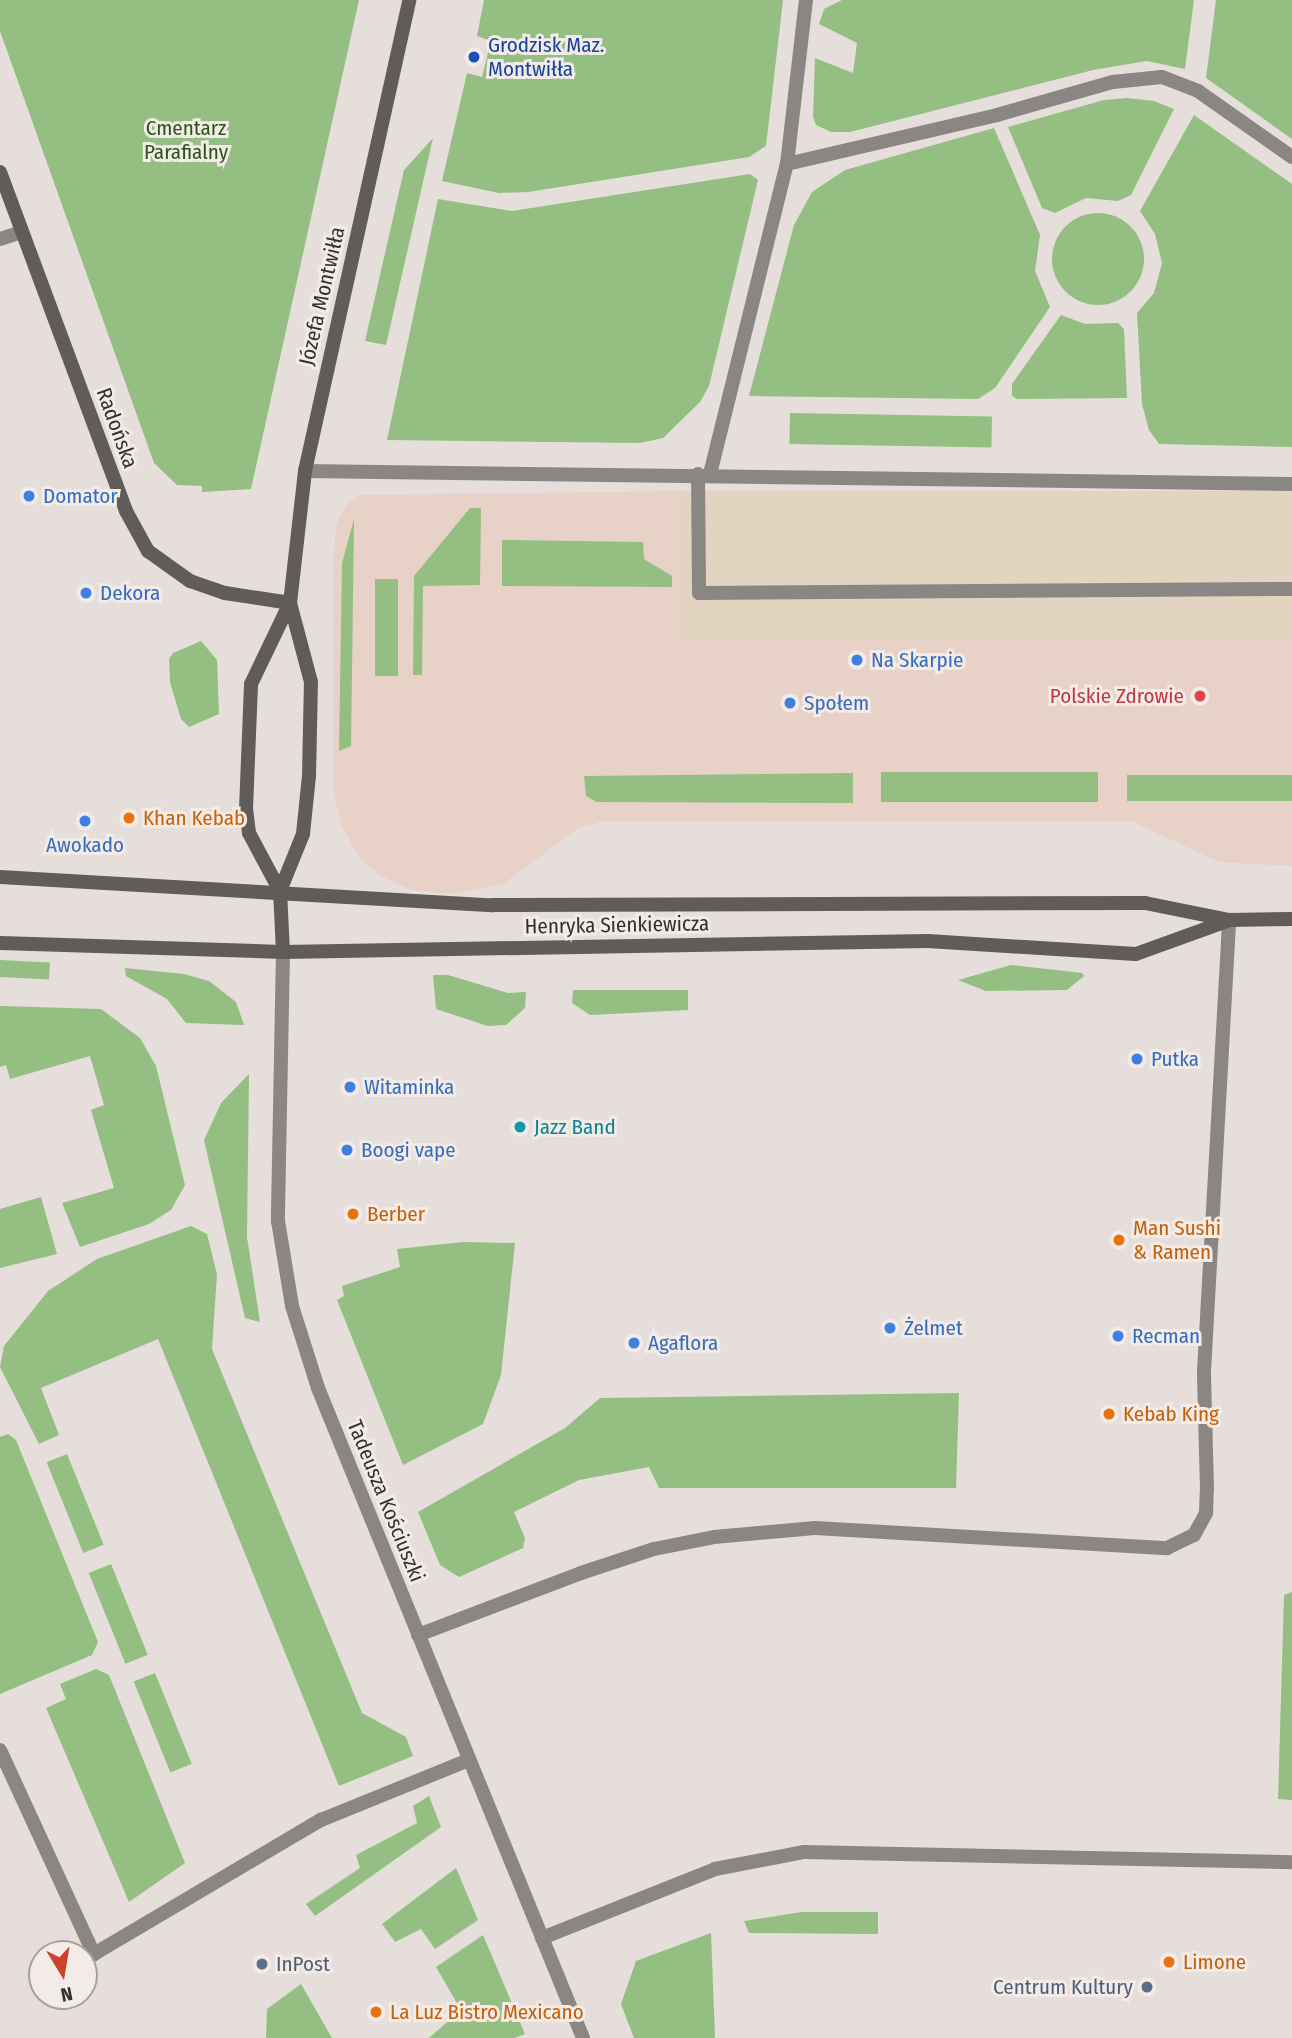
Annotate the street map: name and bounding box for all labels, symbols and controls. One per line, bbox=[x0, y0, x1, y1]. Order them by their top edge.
place label: Grodzisk Maz. Montwiłła bbox=[488, 32, 604, 82]
marker: Grodzisk Maz. Montwiłła bbox=[466, 49, 482, 65]
park label: Cmentarz Parafialny bbox=[144, 115, 228, 165]
street label: Józefa Montwiłła bbox=[294, 224, 350, 368]
street label: Radońska bbox=[91, 384, 143, 472]
place label: Domator bbox=[43, 483, 118, 509]
marker: Domator bbox=[21, 488, 37, 504]
place label: Dekora bbox=[100, 580, 160, 606]
marker: Dekora bbox=[78, 585, 94, 601]
place label: Na Skarpie bbox=[871, 647, 963, 673]
marker: Na Skarpie bbox=[849, 652, 865, 668]
place label: Polskie Zdrowie bbox=[1050, 683, 1184, 709]
marker: Polskie Zdrowie bbox=[1190, 686, 1210, 706]
place label: Społem bbox=[804, 690, 869, 716]
marker: Społem bbox=[782, 695, 798, 711]
place label: Khan Kebab bbox=[143, 805, 245, 831]
marker: Khan Kebab bbox=[121, 810, 137, 826]
marker: Awokado bbox=[77, 813, 93, 829]
place label: Awokado bbox=[46, 832, 124, 858]
street label: Henryka Sienkiewicza bbox=[525, 911, 709, 939]
place label: Putka bbox=[1151, 1046, 1199, 1072]
marker: Putka bbox=[1129, 1051, 1145, 1067]
place label: Witaminka bbox=[364, 1074, 454, 1100]
marker: Witaminka bbox=[342, 1079, 358, 1095]
place label: Jazz Band bbox=[534, 1114, 616, 1140]
marker: Jazz Band bbox=[512, 1119, 528, 1135]
place label: Boogi vape bbox=[361, 1137, 456, 1163]
marker: Boogi vape bbox=[339, 1142, 355, 1158]
place label: Berber bbox=[367, 1201, 425, 1227]
marker: Berber bbox=[345, 1206, 361, 1222]
place label: Man Sushi & Ramen bbox=[1133, 1215, 1221, 1265]
marker: Man Sushi & Ramen bbox=[1111, 1232, 1127, 1248]
place label: Żelmet bbox=[904, 1315, 963, 1341]
marker: Żelmet bbox=[882, 1320, 898, 1336]
place label: Recman bbox=[1132, 1323, 1200, 1349]
marker: Recman bbox=[1110, 1328, 1126, 1344]
place label: Agaflora bbox=[648, 1330, 718, 1356]
marker: Agaflora bbox=[626, 1335, 642, 1351]
place label: Kebab King bbox=[1123, 1401, 1219, 1427]
marker: Kebab King bbox=[1101, 1406, 1117, 1422]
street label: Tadeusza Kościuszki bbox=[342, 1416, 430, 1586]
north arrow bbox=[28, 1940, 98, 2010]
place label: Limone bbox=[1183, 1949, 1246, 1975]
place label: InPost bbox=[276, 1951, 330, 1977]
marker: Limone bbox=[1161, 1954, 1177, 1970]
marker: InPost bbox=[254, 1956, 270, 1972]
place label: Centrum Kultury bbox=[993, 1974, 1133, 2000]
marker: Centrum Kultury bbox=[1139, 1979, 1155, 1995]
text: N bbox=[59, 1982, 75, 2007]
place label: La Luz Bistro Mexicano bbox=[390, 1999, 584, 2025]
marker: La Luz Bistro Mexicano bbox=[368, 2004, 384, 2020]

